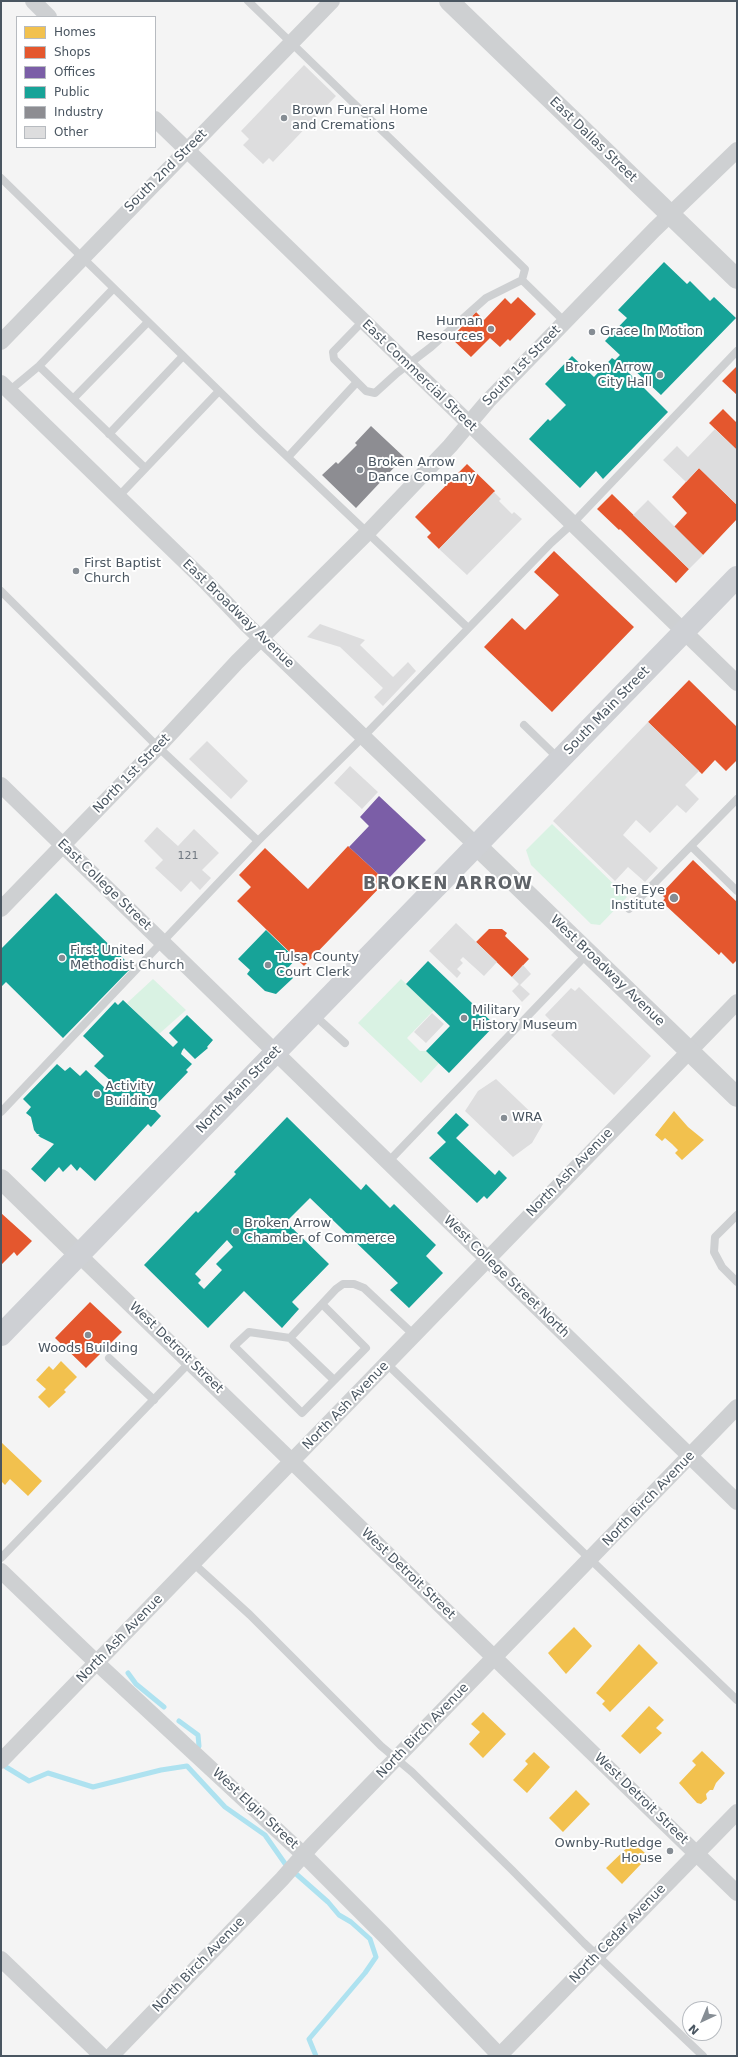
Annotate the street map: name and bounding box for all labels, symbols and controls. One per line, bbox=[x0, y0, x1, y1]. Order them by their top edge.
legend bbox=[16, 16, 156, 148]
text: Homes bbox=[54, 25, 96, 39]
text: Shops bbox=[54, 45, 90, 59]
text: Offices bbox=[54, 65, 95, 79]
text: Public bbox=[54, 85, 90, 99]
street label: East Dallas Street bbox=[546, 94, 640, 186]
place label: Brown Funeral Home and Cremations bbox=[292, 103, 428, 134]
text: Industry bbox=[54, 105, 103, 119]
marker: Brown Funeral Home and Cremations bbox=[279, 113, 289, 123]
text: Other bbox=[54, 125, 88, 139]
street label: South 2nd Street bbox=[121, 126, 211, 216]
place label: Human Resources bbox=[417, 314, 483, 345]
street label: East Commercial Street bbox=[358, 317, 480, 435]
street label: South 1st Street bbox=[480, 323, 564, 409]
marker: Human Resources bbox=[486, 324, 496, 334]
place label: Grace In Motion bbox=[600, 324, 703, 340]
marker: Grace In Motion bbox=[587, 327, 597, 337]
place label: Broken Arrow City Hall bbox=[565, 360, 652, 391]
marker: Broken Arrow City Hall bbox=[655, 370, 665, 380]
place label: Broken Arrow Dance Company bbox=[368, 455, 475, 486]
marker: Broken Arrow Dance Company bbox=[355, 465, 365, 475]
place label: First Baptist Church bbox=[84, 556, 161, 587]
street label: East Broadway Avenue bbox=[179, 557, 297, 671]
marker: First Baptist Church bbox=[71, 566, 81, 576]
street label: South Main Street bbox=[561, 664, 653, 758]
street label: North 1st Street bbox=[90, 731, 174, 817]
street label: East College Street bbox=[54, 836, 154, 934]
house number: 121 bbox=[178, 849, 198, 863]
district label: BROKEN ARROW bbox=[363, 875, 533, 895]
place label: The Eye Institute bbox=[611, 883, 665, 914]
marker: The Eye Institute bbox=[668, 892, 680, 904]
street label: West Broadway Avenue bbox=[547, 912, 667, 1030]
place label: First United Methodist Church bbox=[70, 943, 184, 974]
place label: Tulsa County Court Clerk bbox=[276, 950, 359, 981]
marker: First United Methodist Church bbox=[57, 953, 67, 963]
marker: Tulsa County Court Clerk bbox=[263, 960, 273, 970]
place label: Military History Museum bbox=[472, 1003, 578, 1034]
marker: Military History Museum bbox=[459, 1013, 469, 1023]
street label: North Main Street bbox=[193, 1043, 285, 1137]
place label: Activity Building bbox=[105, 1079, 158, 1110]
marker: Activity Building bbox=[92, 1089, 102, 1099]
place label: WRA bbox=[512, 1110, 542, 1126]
marker: WRA bbox=[499, 1113, 509, 1123]
street label: North Ash Avenue bbox=[524, 1126, 616, 1220]
street label: West College Street North bbox=[440, 1213, 572, 1341]
place label: Broken Arrow Chamber of Commerce bbox=[244, 1216, 395, 1247]
marker: Broken Arrow Chamber of Commerce bbox=[231, 1226, 241, 1236]
street label: West Detroit Street bbox=[126, 1299, 226, 1397]
marker: Woods Building bbox=[83, 1330, 93, 1340]
place label: Woods Building bbox=[38, 1341, 138, 1357]
street label: North Ash Avenue bbox=[300, 1359, 392, 1453]
street label: North Birch Avenue bbox=[600, 1448, 698, 1550]
street label: West Detroit Street bbox=[358, 1525, 458, 1623]
street label: North Ash Avenue bbox=[74, 1592, 166, 1686]
street label: North Birch Avenue bbox=[374, 1680, 472, 1782]
street label: West Detroit Street bbox=[591, 1750, 691, 1848]
street label: West Elgin Street bbox=[209, 1765, 301, 1853]
place label: Ownby-Rutledge House bbox=[555, 1836, 662, 1867]
marker: Ownby-Rutledge House bbox=[665, 1846, 675, 1856]
street label: North Cedar Avenue bbox=[567, 1881, 669, 1987]
street label: North Birch Avenue bbox=[150, 1914, 248, 2016]
north arrow bbox=[682, 2001, 722, 2041]
text: N bbox=[686, 2021, 702, 2037]

